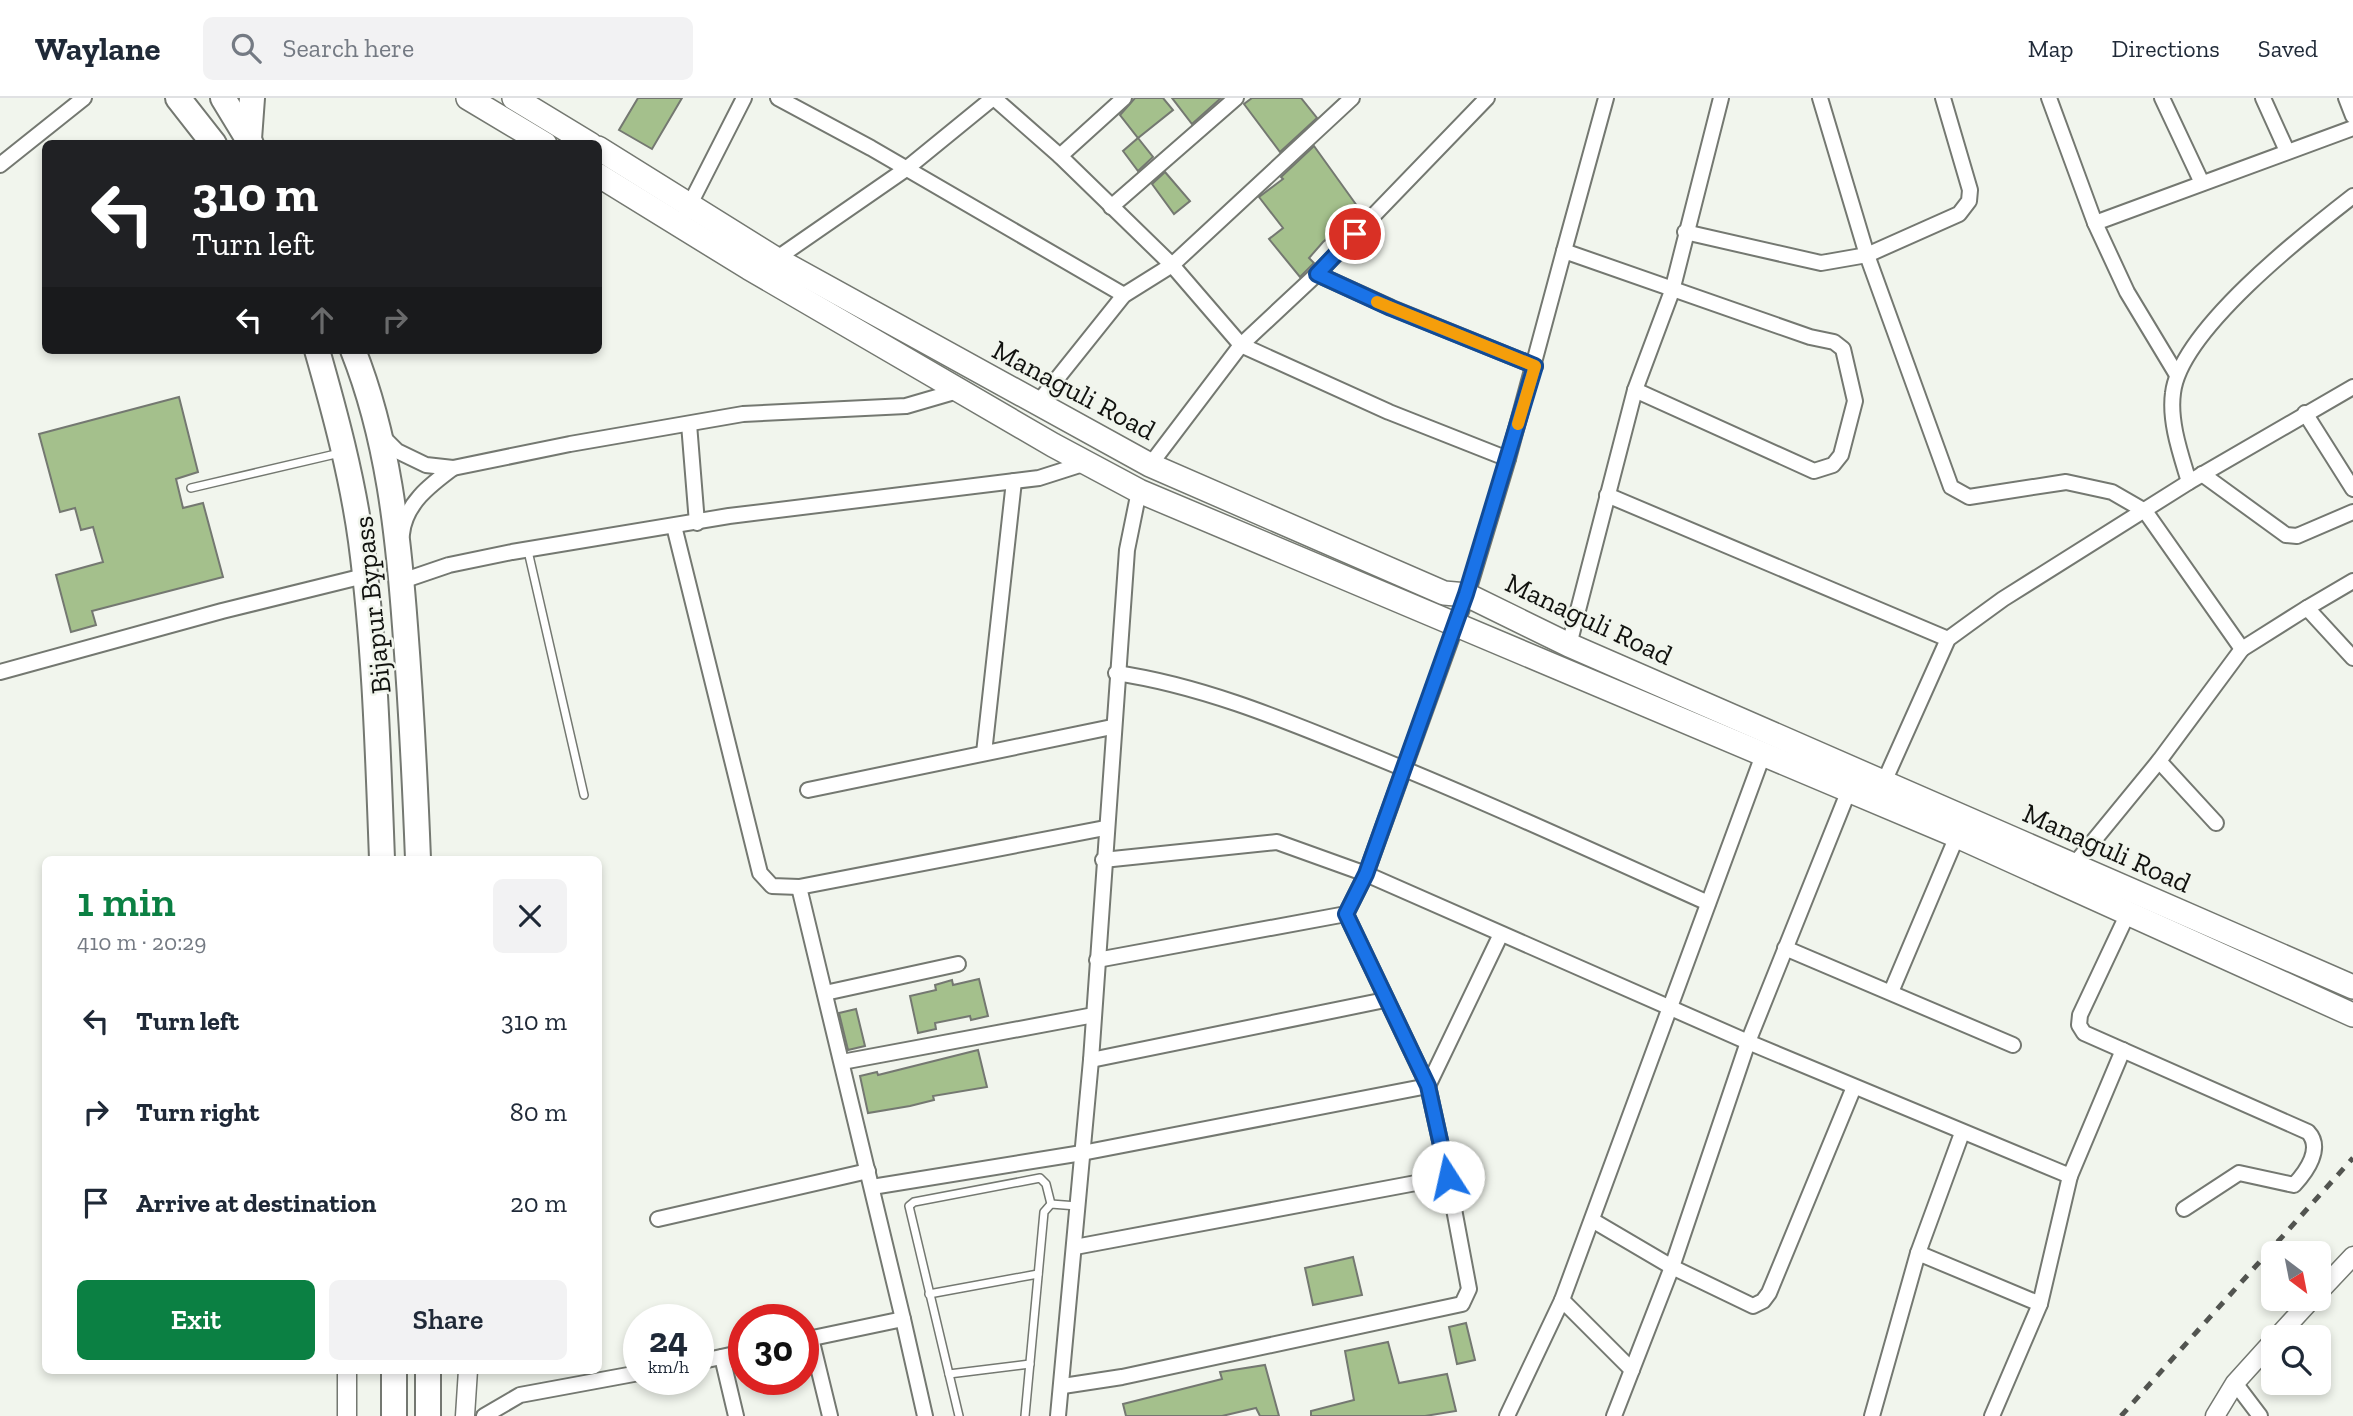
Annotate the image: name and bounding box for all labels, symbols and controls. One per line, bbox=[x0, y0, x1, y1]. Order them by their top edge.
search box bbox=[203, 17, 693, 80]
text: Waylane bbox=[35, 29, 161, 68]
icon: search bbox=[227, 29, 265, 67]
text: Search here bbox=[283, 32, 414, 64]
text: Map bbox=[2028, 34, 2074, 63]
text: Directions bbox=[2112, 34, 2220, 63]
text: Saved bbox=[2258, 34, 2318, 63]
text: 310 m bbox=[192, 165, 318, 224]
icon: left bbox=[77, 168, 168, 259]
pin bbox=[1325, 204, 1385, 264]
icon: arrive bbox=[1336, 215, 1374, 253]
text: Turn left bbox=[192, 225, 314, 263]
icon: left bbox=[230, 301, 268, 339]
icon: ahead bbox=[303, 301, 341, 339]
icon: right bbox=[376, 301, 414, 339]
street label: Managuli Road bbox=[987, 333, 1161, 447]
street label: Bijapur Bypass bbox=[346, 515, 398, 695]
street label: Managuli Road bbox=[1500, 566, 1678, 672]
street label: Managuli Road bbox=[2018, 796, 2196, 900]
text: 1 min bbox=[77, 876, 176, 927]
button: close bbox=[493, 879, 567, 953]
text: 410 m · 20:29 bbox=[77, 928, 206, 956]
icon: left bbox=[77, 1002, 115, 1040]
text: Turn left bbox=[136, 1005, 239, 1037]
text: 310 m bbox=[501, 1005, 567, 1037]
icon: right bbox=[77, 1093, 115, 1131]
text: Turn right bbox=[136, 1096, 259, 1128]
text: 80 m bbox=[510, 1096, 567, 1128]
position arrow bbox=[1411, 1140, 1485, 1214]
icon: arrive bbox=[77, 1184, 115, 1222]
text: Arrive at destination bbox=[136, 1187, 376, 1219]
text: 20 m bbox=[510, 1187, 567, 1219]
north arrow bbox=[2261, 1241, 2331, 1311]
map controls bbox=[2261, 1241, 2331, 1395]
button: Exit bbox=[77, 1280, 315, 1360]
button: Share bbox=[329, 1280, 567, 1360]
speed limit sign: 30 bbox=[728, 1304, 819, 1395]
text: 24 bbox=[649, 1319, 688, 1361]
button: search bbox=[2261, 1325, 2331, 1395]
text: km/h bbox=[648, 1356, 689, 1378]

